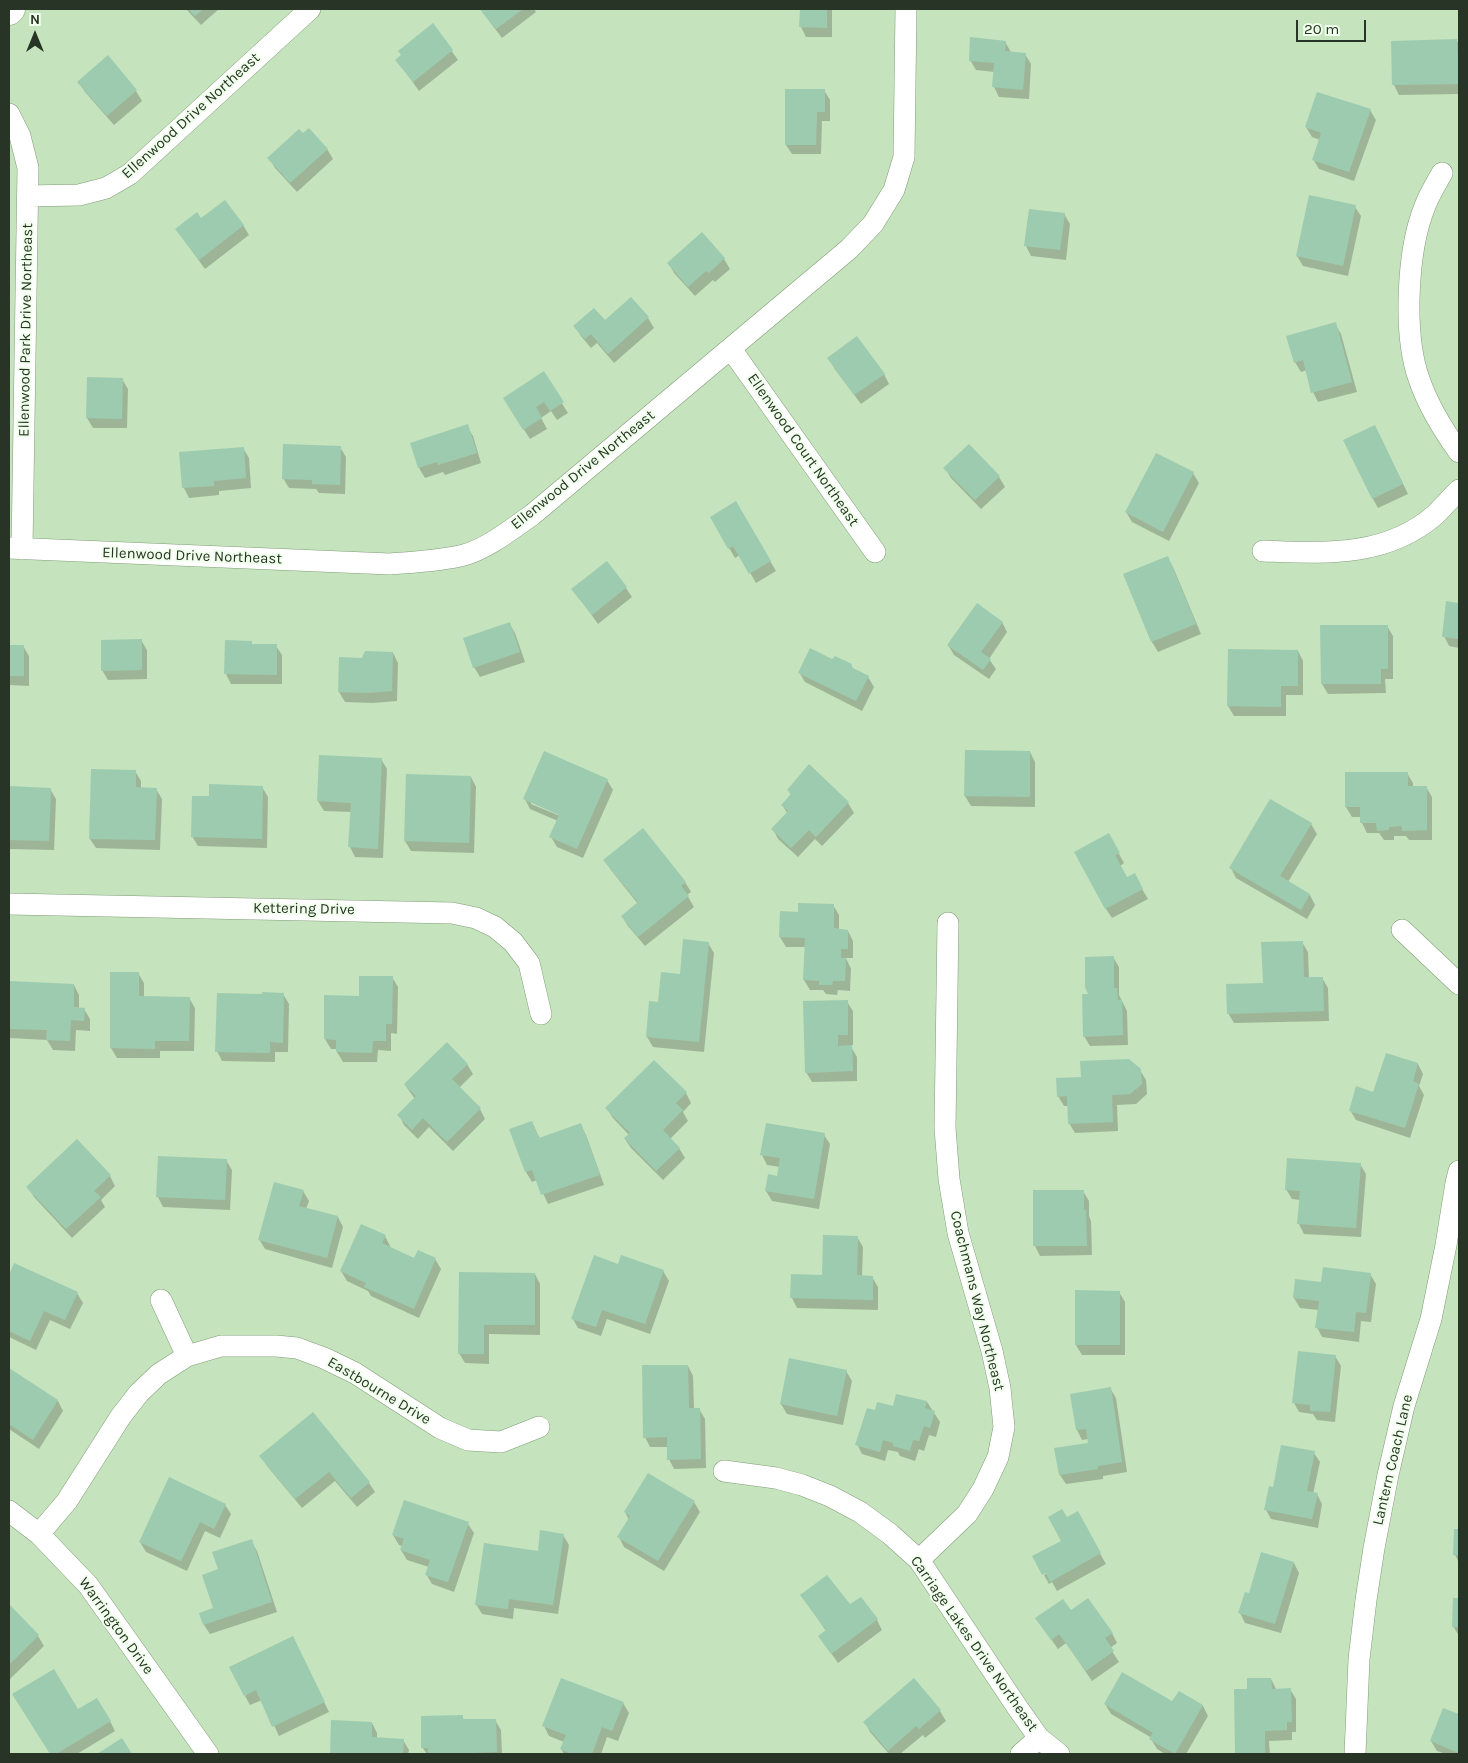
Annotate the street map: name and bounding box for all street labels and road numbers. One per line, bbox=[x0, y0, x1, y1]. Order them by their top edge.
street label: Ellenwood Drive Northeast bbox=[118, 49, 264, 183]
street label: Ellenwood Park Drive Northeast bbox=[15, 223, 37, 437]
street label: Ellenwood Court Northeast bbox=[743, 370, 863, 530]
street label: Ellenwood Drive Northeast bbox=[507, 406, 659, 534]
street label: Ellenwood Drive Northeast bbox=[102, 544, 282, 568]
street label: Kettering Drive bbox=[253, 899, 355, 919]
street label: Coachmans Way Northeast bbox=[946, 1209, 1008, 1393]
street label: Eastbourne Drive bbox=[324, 1353, 434, 1429]
street label: Lantern Coach Lane bbox=[1369, 1393, 1417, 1527]
street label: Carriage Lakes Drive Northeast bbox=[906, 1553, 1042, 1735]
street label: Warrington Drive bbox=[75, 1574, 157, 1678]

